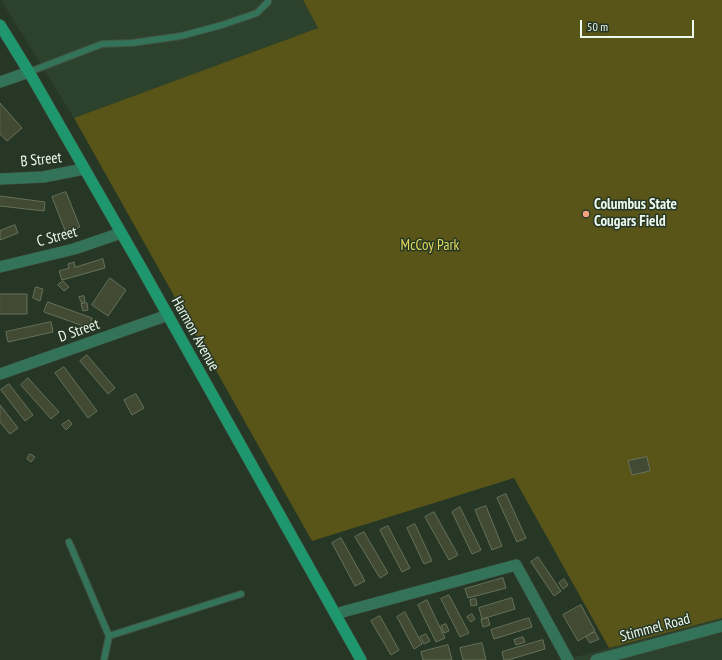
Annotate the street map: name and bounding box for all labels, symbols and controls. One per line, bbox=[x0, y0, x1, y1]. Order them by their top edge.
scale bar bbox=[582, 12, 696, 38]
text: 50 m bbox=[587, 19, 608, 34]
street label: B Street bbox=[20, 149, 62, 171]
place label: Columbus State Cougars Field bbox=[594, 196, 677, 231]
marker: Columbus State Cougars Field bbox=[581, 209, 591, 219]
street label: C Street bbox=[35, 223, 79, 251]
park label: McCoy Park bbox=[401, 237, 459, 255]
street label: Harmon Avenue bbox=[167, 294, 223, 374]
street label: D Street bbox=[56, 316, 102, 346]
street label: Stimmel Road bbox=[618, 610, 692, 646]

